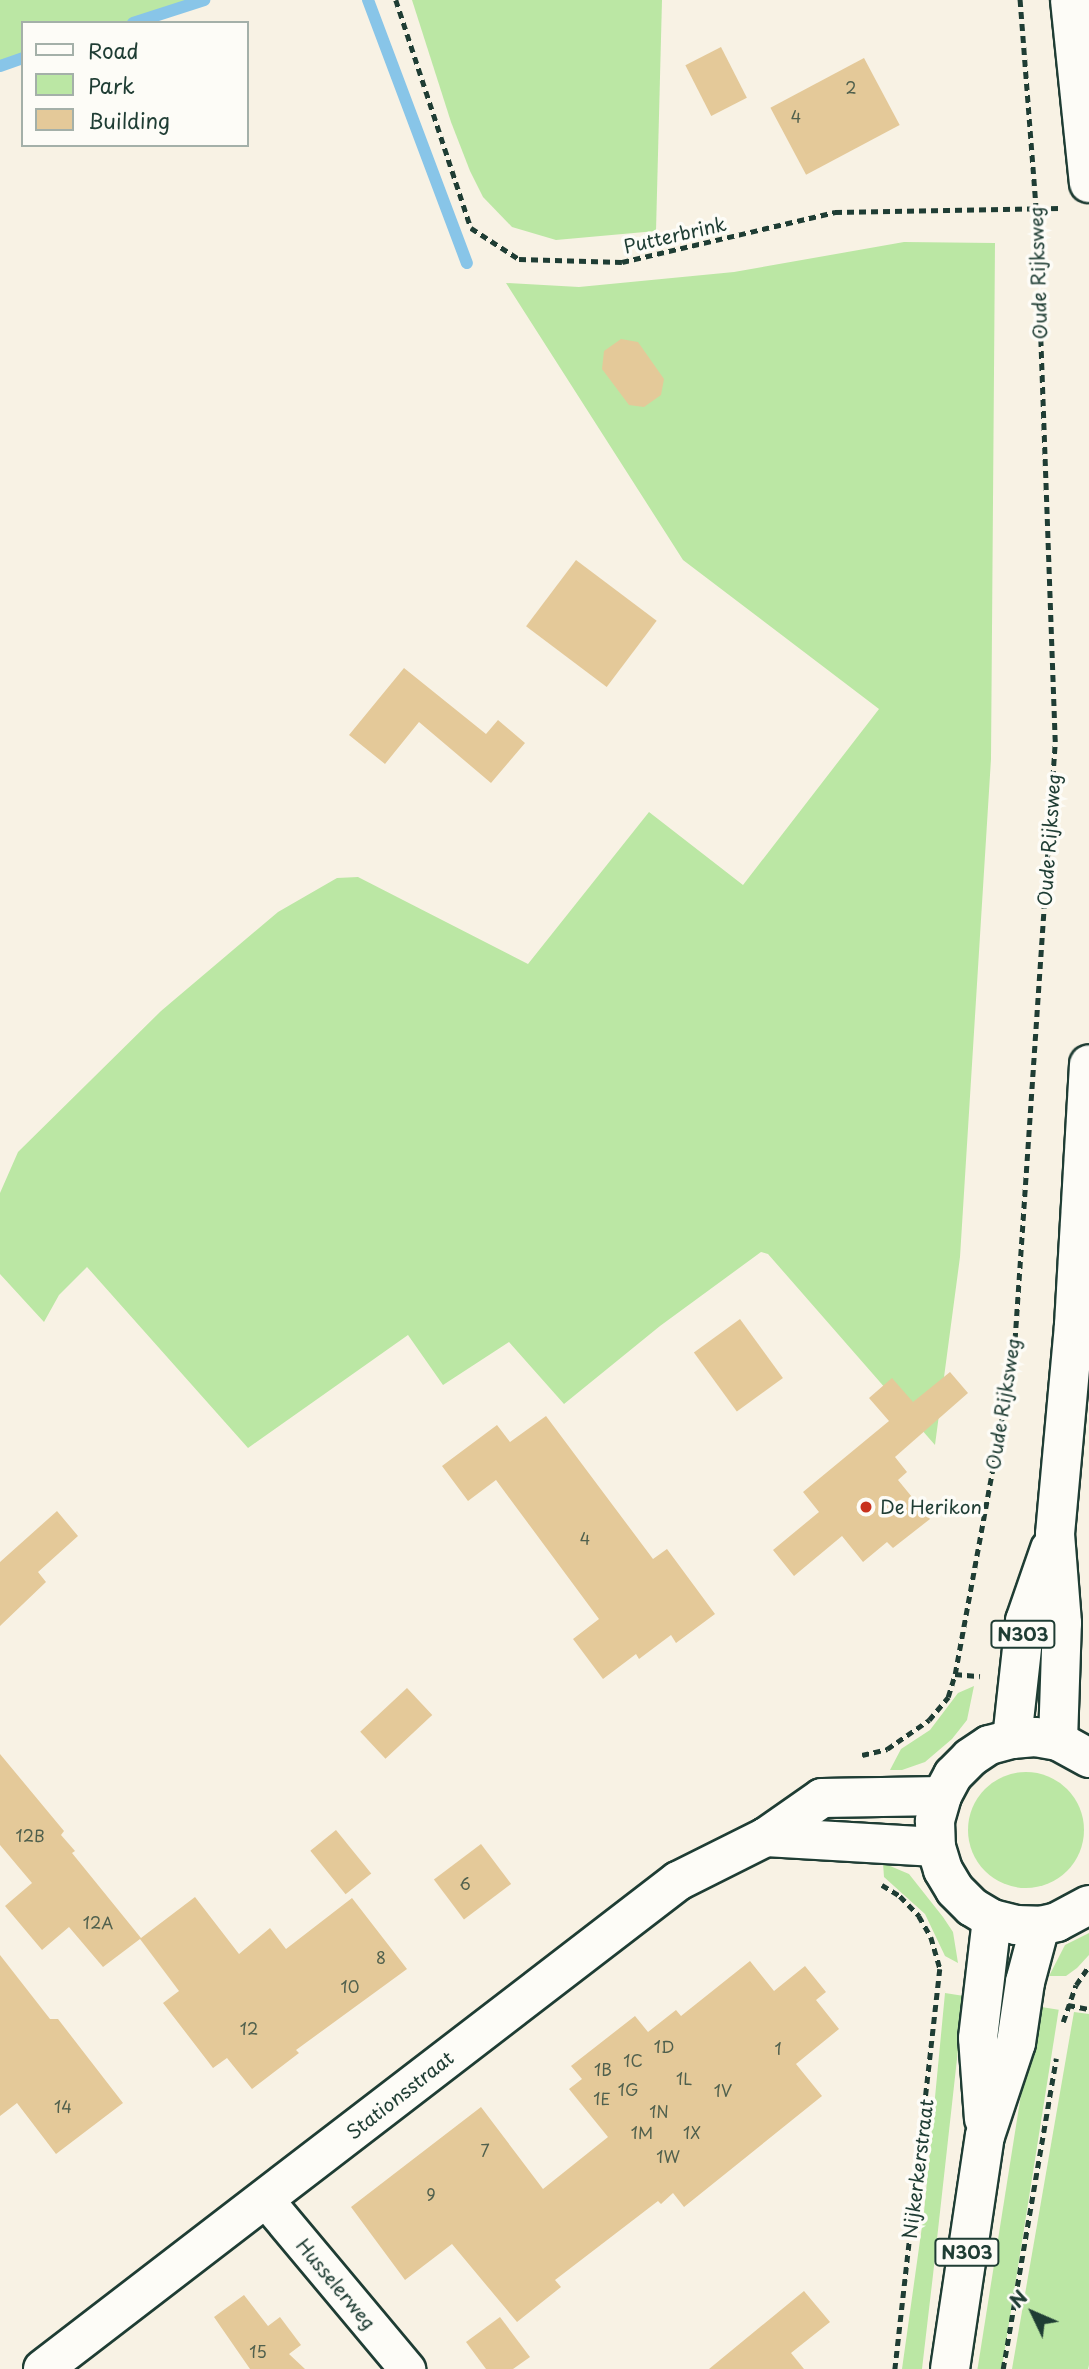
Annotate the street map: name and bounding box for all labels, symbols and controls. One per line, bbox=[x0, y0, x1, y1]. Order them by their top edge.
legend bbox=[21, 21, 248, 147]
text: Road bbox=[88, 34, 139, 66]
text: Park bbox=[88, 69, 135, 101]
house number: 2 bbox=[845, 77, 857, 97]
text: Building bbox=[88, 104, 170, 136]
house number: 4 bbox=[791, 106, 801, 126]
street label: Oude Rijksweg bbox=[1024, 206, 1052, 340]
street label: Putterbrink bbox=[621, 212, 729, 258]
street label: Oude Rijksweg bbox=[1033, 773, 1065, 907]
street label: Oude Rijksweg bbox=[981, 1337, 1025, 1471]
place label: De Herikon bbox=[880, 1496, 984, 1518]
marker: De Herikon bbox=[858, 1499, 874, 1515]
house number: 4 bbox=[580, 1528, 590, 1548]
road number: N303 bbox=[990, 1619, 1056, 1648]
house number: 12B bbox=[15, 1825, 45, 1845]
house number: 6 bbox=[459, 1873, 471, 1893]
house number: 12A bbox=[83, 1912, 113, 1932]
house number: 8 bbox=[376, 1947, 386, 1967]
house number: 10 bbox=[341, 1976, 359, 1996]
house number: 12 bbox=[240, 2018, 258, 2038]
house number: 1D bbox=[654, 2036, 674, 2056]
house number: 1 bbox=[774, 2038, 782, 2058]
street label: Stationsstraat bbox=[342, 2046, 458, 2144]
house number: 1C bbox=[623, 2050, 643, 2070]
house number: 1B bbox=[594, 2059, 612, 2079]
house number: 1L bbox=[676, 2068, 692, 2088]
house number: 1G bbox=[618, 2079, 638, 2099]
house number: 1V bbox=[714, 2080, 732, 2100]
house number: 1E bbox=[593, 2088, 611, 2108]
house number: 14 bbox=[54, 2096, 72, 2116]
street label: Nijkerkerstraat bbox=[898, 2098, 938, 2240]
house number: 1N bbox=[649, 2101, 669, 2121]
house number: 1M bbox=[631, 2122, 653, 2142]
house number: 1X bbox=[683, 2122, 701, 2142]
house number: 7 bbox=[480, 2140, 490, 2160]
house number: 1W bbox=[656, 2146, 680, 2166]
house number: 9 bbox=[426, 2184, 436, 2204]
street label: Husselerweg bbox=[291, 2234, 381, 2334]
road number: N303 bbox=[934, 2238, 1000, 2266]
north arrow bbox=[998, 2278, 1068, 2348]
text: N bbox=[1003, 2283, 1033, 2314]
house number: 15 bbox=[249, 2341, 267, 2361]

